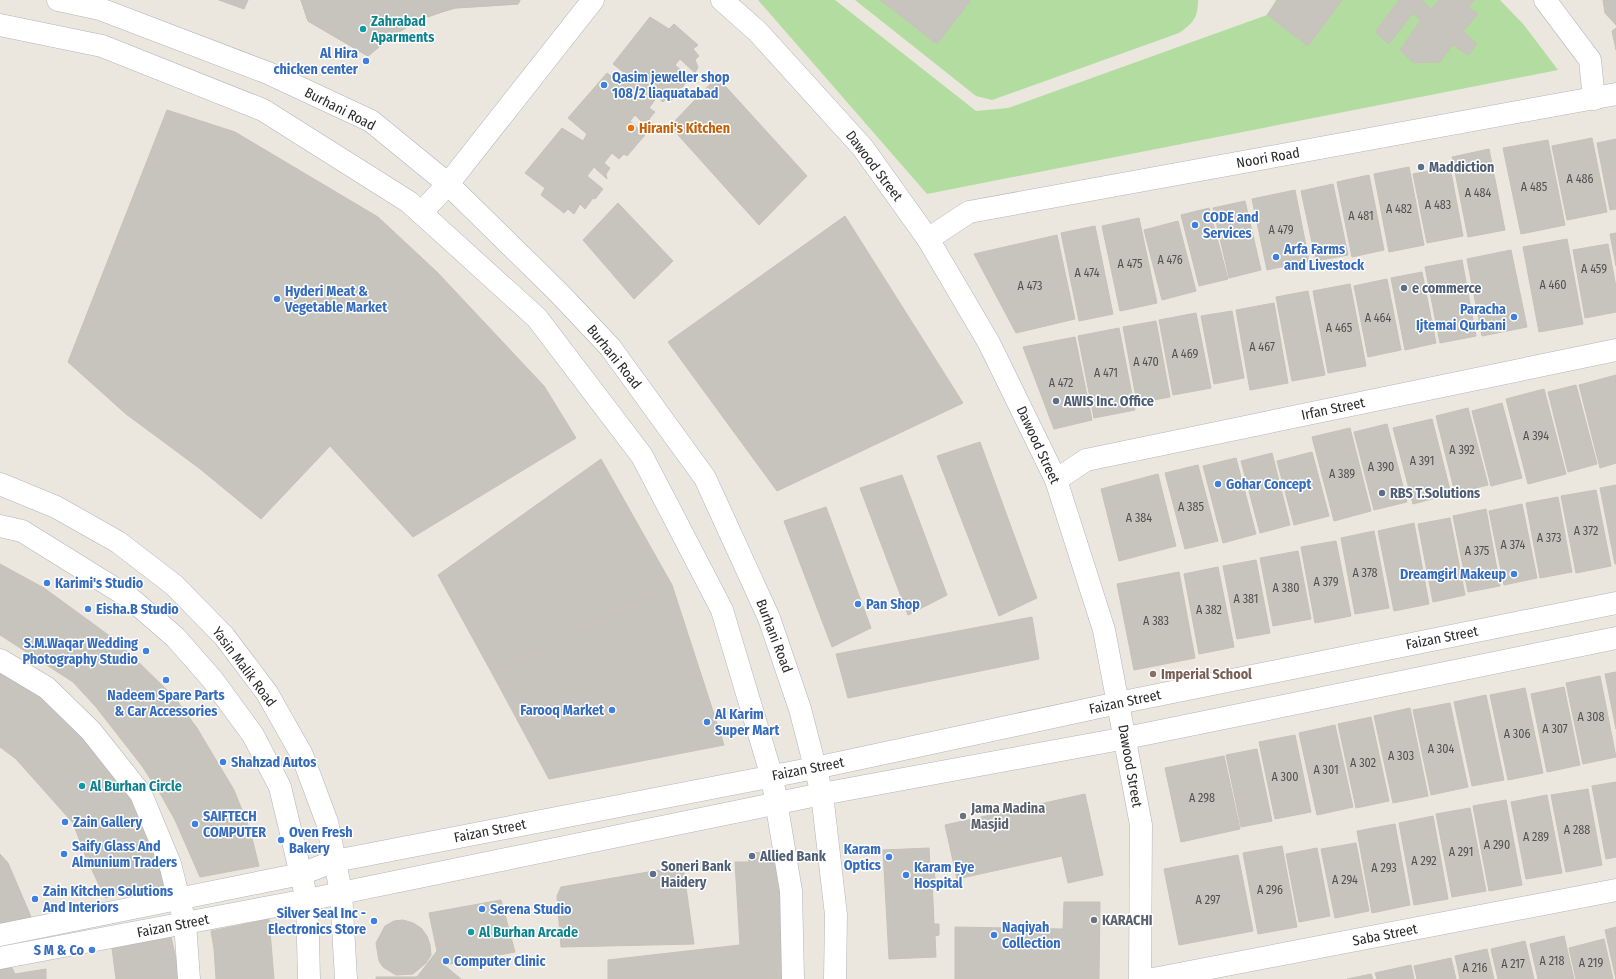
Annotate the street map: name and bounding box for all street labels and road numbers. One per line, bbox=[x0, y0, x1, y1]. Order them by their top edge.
street label: Burhani Road bbox=[302, 84, 378, 134]
street label: Dawood Street bbox=[842, 127, 906, 205]
street label: Noori Road bbox=[1235, 144, 1301, 172]
street label: Burhani Road bbox=[583, 322, 645, 392]
street label: Irfan Street bbox=[1300, 394, 1367, 424]
street label: Dawood Street bbox=[1013, 403, 1064, 487]
street label: Burhani Road bbox=[752, 597, 796, 675]
street label: Faizan Street bbox=[1405, 623, 1480, 653]
street label: Yasin Malik Road bbox=[208, 624, 280, 710]
street label: Faizan Street bbox=[1088, 686, 1163, 718]
street label: Dawood Street bbox=[1114, 723, 1146, 809]
street label: Faizan Street bbox=[771, 754, 846, 784]
street label: Faizan Street bbox=[453, 816, 528, 846]
street label: Faizan Street bbox=[136, 911, 211, 941]
street label: Saba Street bbox=[1351, 920, 1419, 950]

